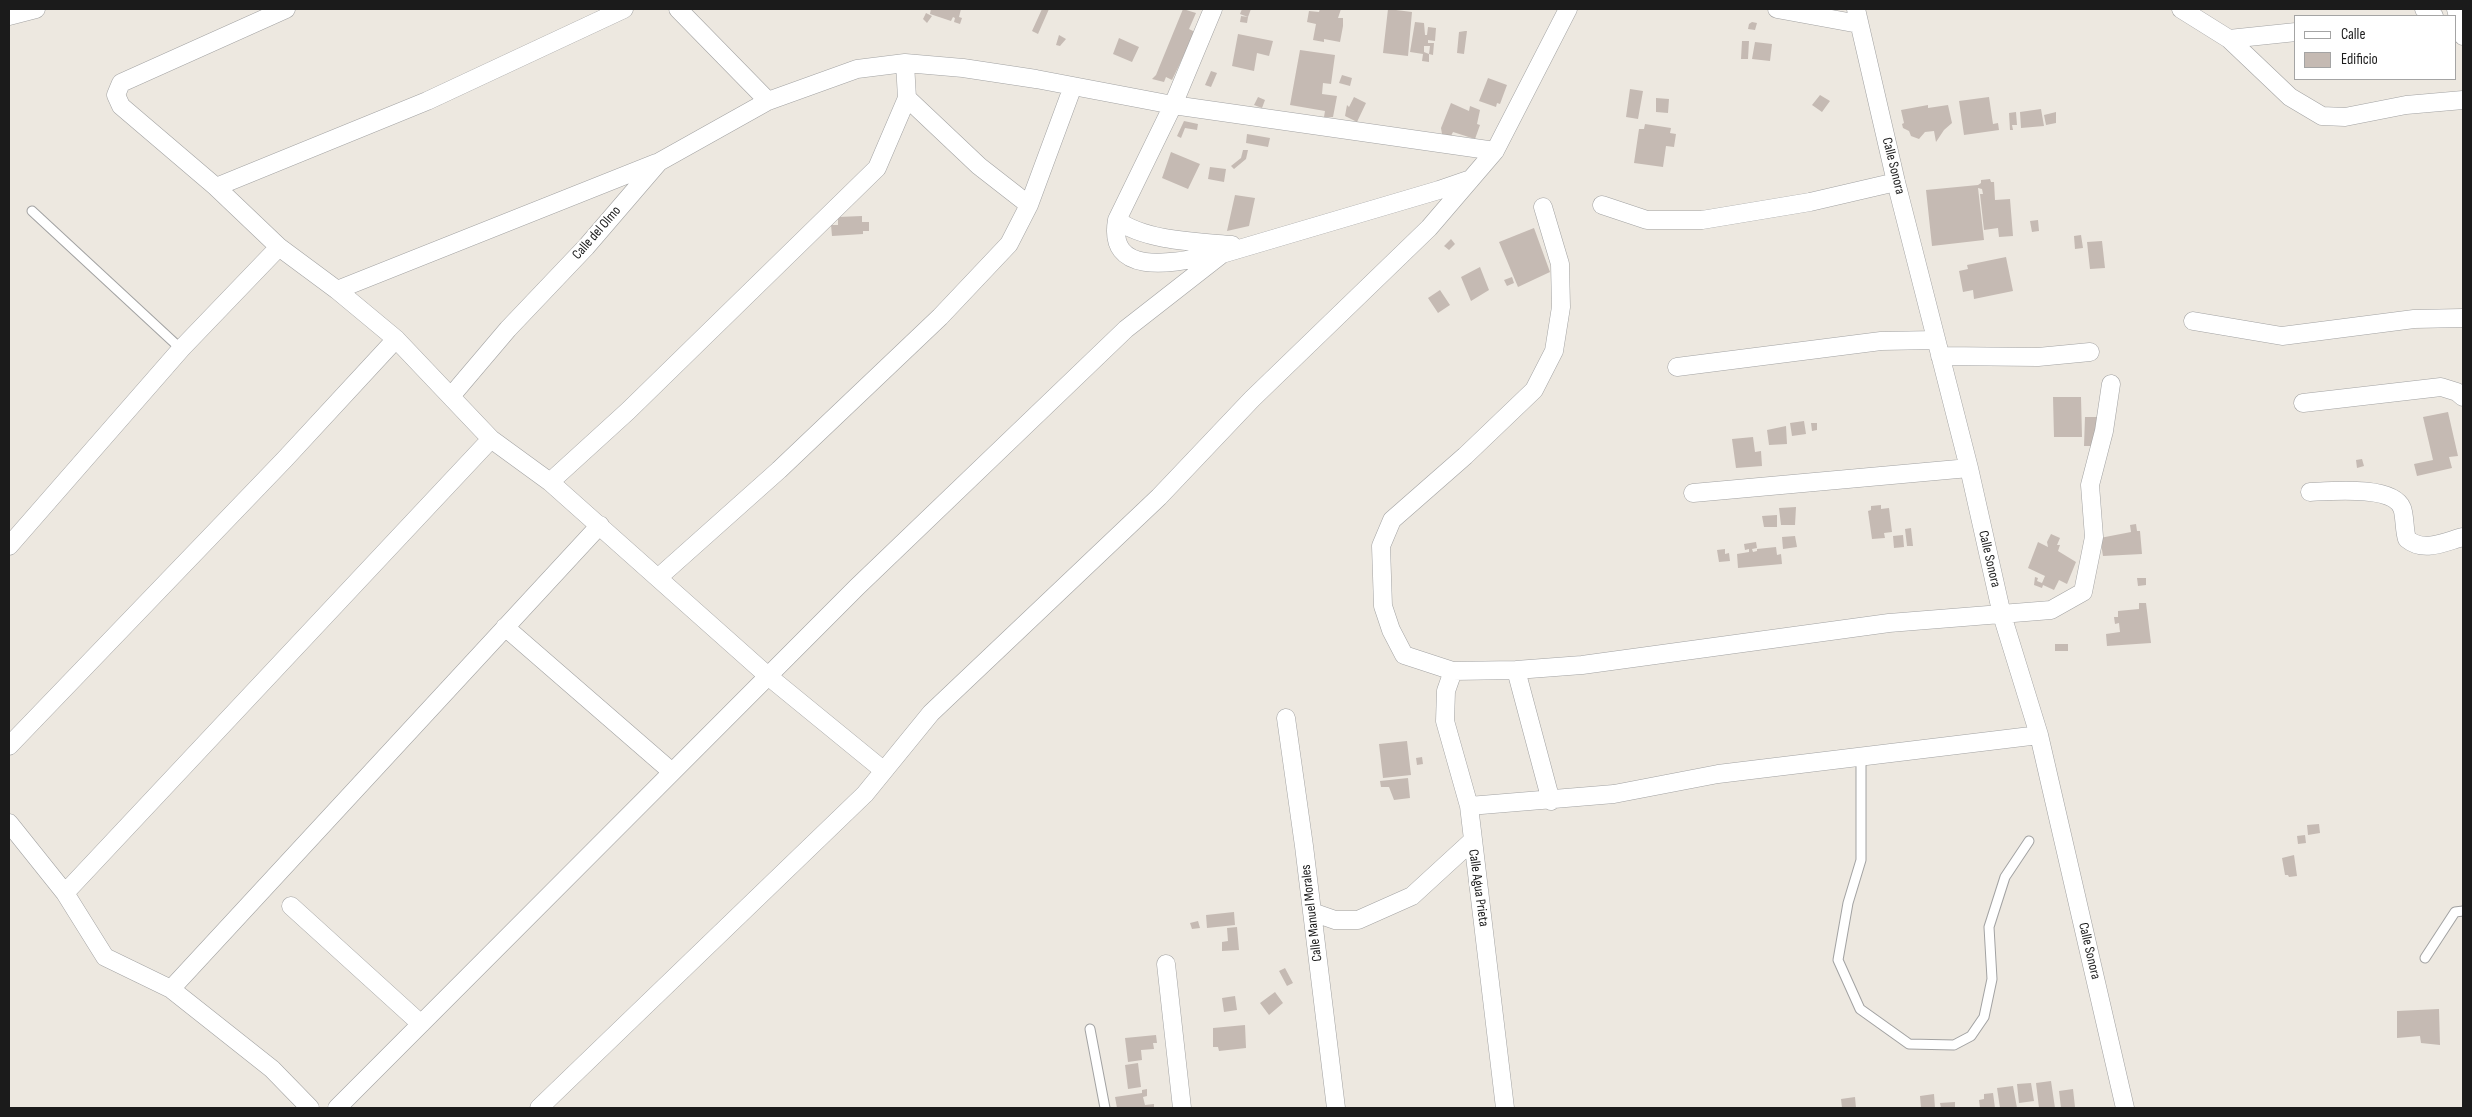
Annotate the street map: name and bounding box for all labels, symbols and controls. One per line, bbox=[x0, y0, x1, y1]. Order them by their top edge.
legend bbox=[2294, 15, 2457, 80]
text: Calle bbox=[2341, 25, 2365, 44]
text: Edificio bbox=[2341, 50, 2378, 69]
street label: Calle Sonora bbox=[1878, 136, 1908, 196]
street label: Calle del Olmo bbox=[569, 203, 625, 263]
street label: Calle Sonora bbox=[1974, 529, 2004, 589]
street label: Calle Agua Prieta bbox=[1464, 848, 1492, 928]
street label: Calle Manuel Morales bbox=[1298, 864, 1326, 962]
street label: Calle Sonora bbox=[2074, 921, 2104, 981]

